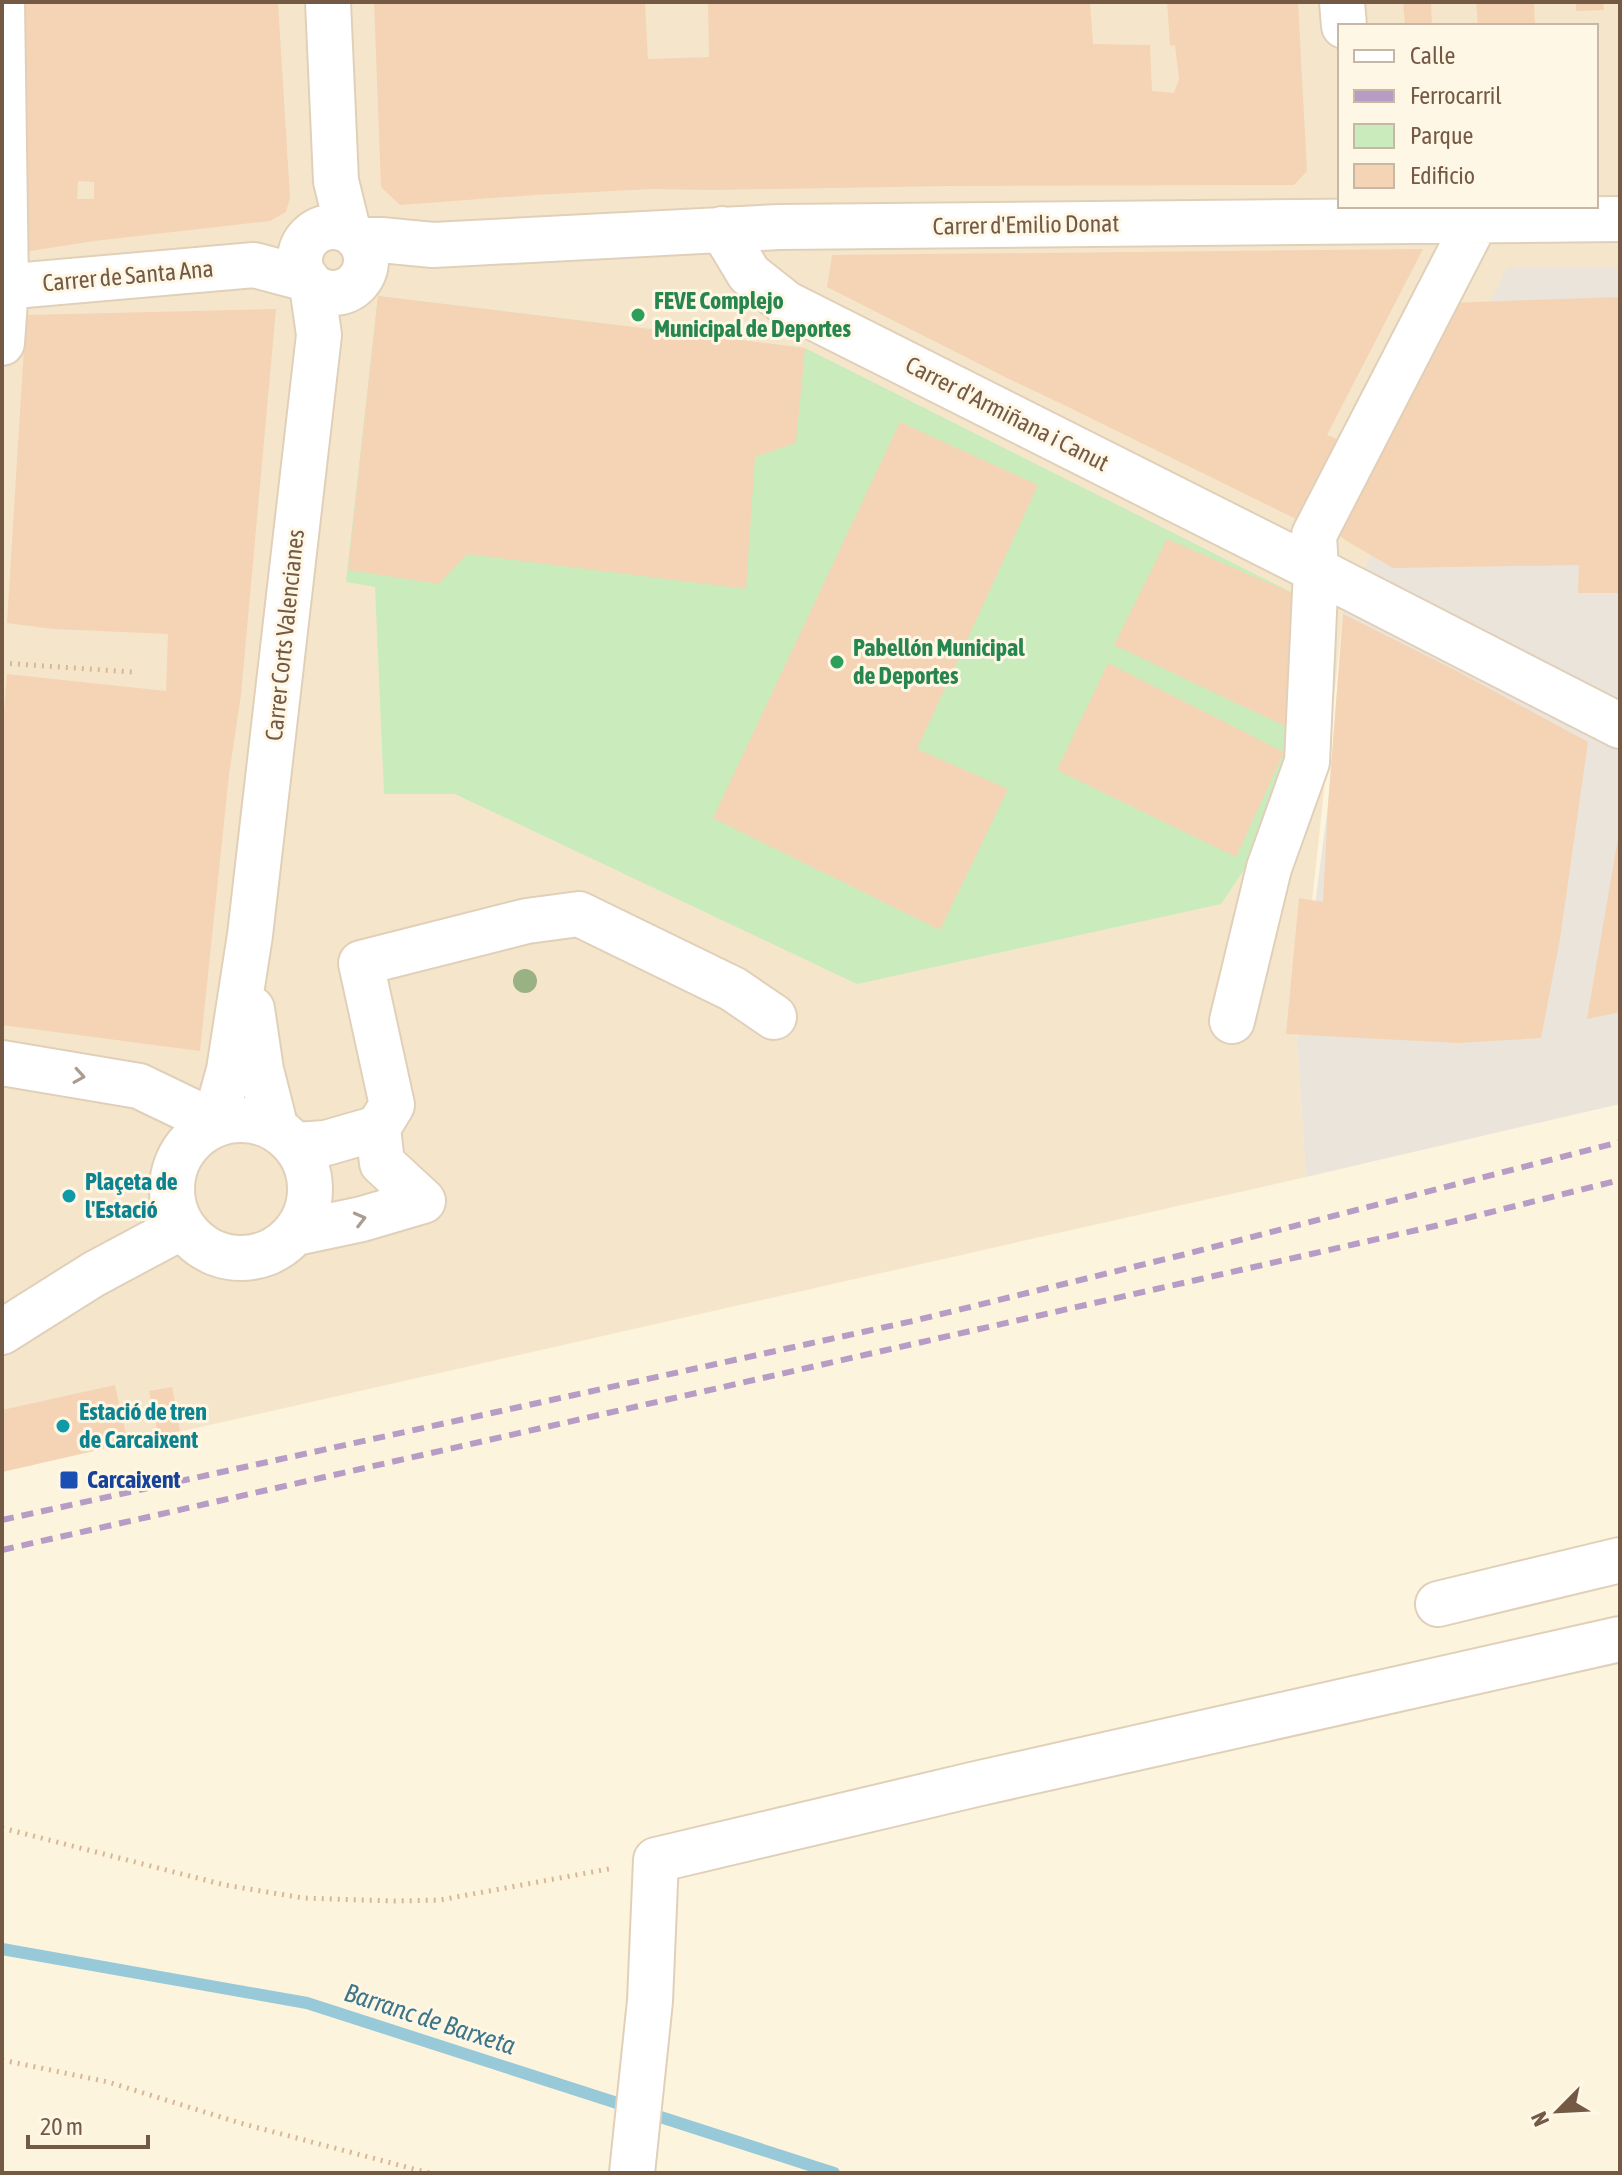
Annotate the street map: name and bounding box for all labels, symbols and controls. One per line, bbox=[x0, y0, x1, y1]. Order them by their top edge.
legend bbox=[1338, 24, 1598, 208]
text: Calle bbox=[1410, 42, 1455, 69]
text: Ferrocarril bbox=[1410, 82, 1502, 109]
text: Parque bbox=[1410, 122, 1473, 149]
text: Edificio bbox=[1410, 162, 1475, 189]
street label: Carrer d'Emilio Donat bbox=[932, 209, 1120, 240]
street label: Carrer de Santa Ana bbox=[41, 255, 215, 296]
place label: FEVE Complejo Municipal de Deportes bbox=[654, 287, 851, 342]
marker: FEVE Complejo Municipal de Deportes bbox=[629, 306, 647, 324]
street label: Carrer d'Armiñana i Canut bbox=[901, 351, 1113, 476]
street label: Carrer Corts Valencianes bbox=[260, 528, 309, 742]
place label: Pabellón Municipal de Deportes bbox=[853, 634, 1025, 689]
marker: Pabellón Municipal de Deportes bbox=[828, 653, 846, 671]
one-way arrow bbox=[72, 1067, 86, 1084]
place label: Plaçeta de l'Estació bbox=[85, 1168, 178, 1223]
marker: Plaçeta de l'Estació bbox=[60, 1187, 78, 1205]
one-way arrow bbox=[353, 1211, 367, 1228]
place label: Estació de tren de Carcaixent bbox=[79, 1398, 207, 1453]
marker: Estació de tren de Carcaixent bbox=[54, 1417, 72, 1435]
place label: Carcaixent bbox=[87, 1466, 181, 1493]
marker: Carcaixent bbox=[58, 1469, 80, 1491]
water label: Barranc de Barxeta bbox=[341, 1977, 519, 2061]
north arrow bbox=[1518, 2071, 1598, 2151]
scale bar bbox=[28, 2099, 148, 2149]
text: N bbox=[1525, 2108, 1554, 2130]
text: 20 m bbox=[40, 2113, 83, 2140]

